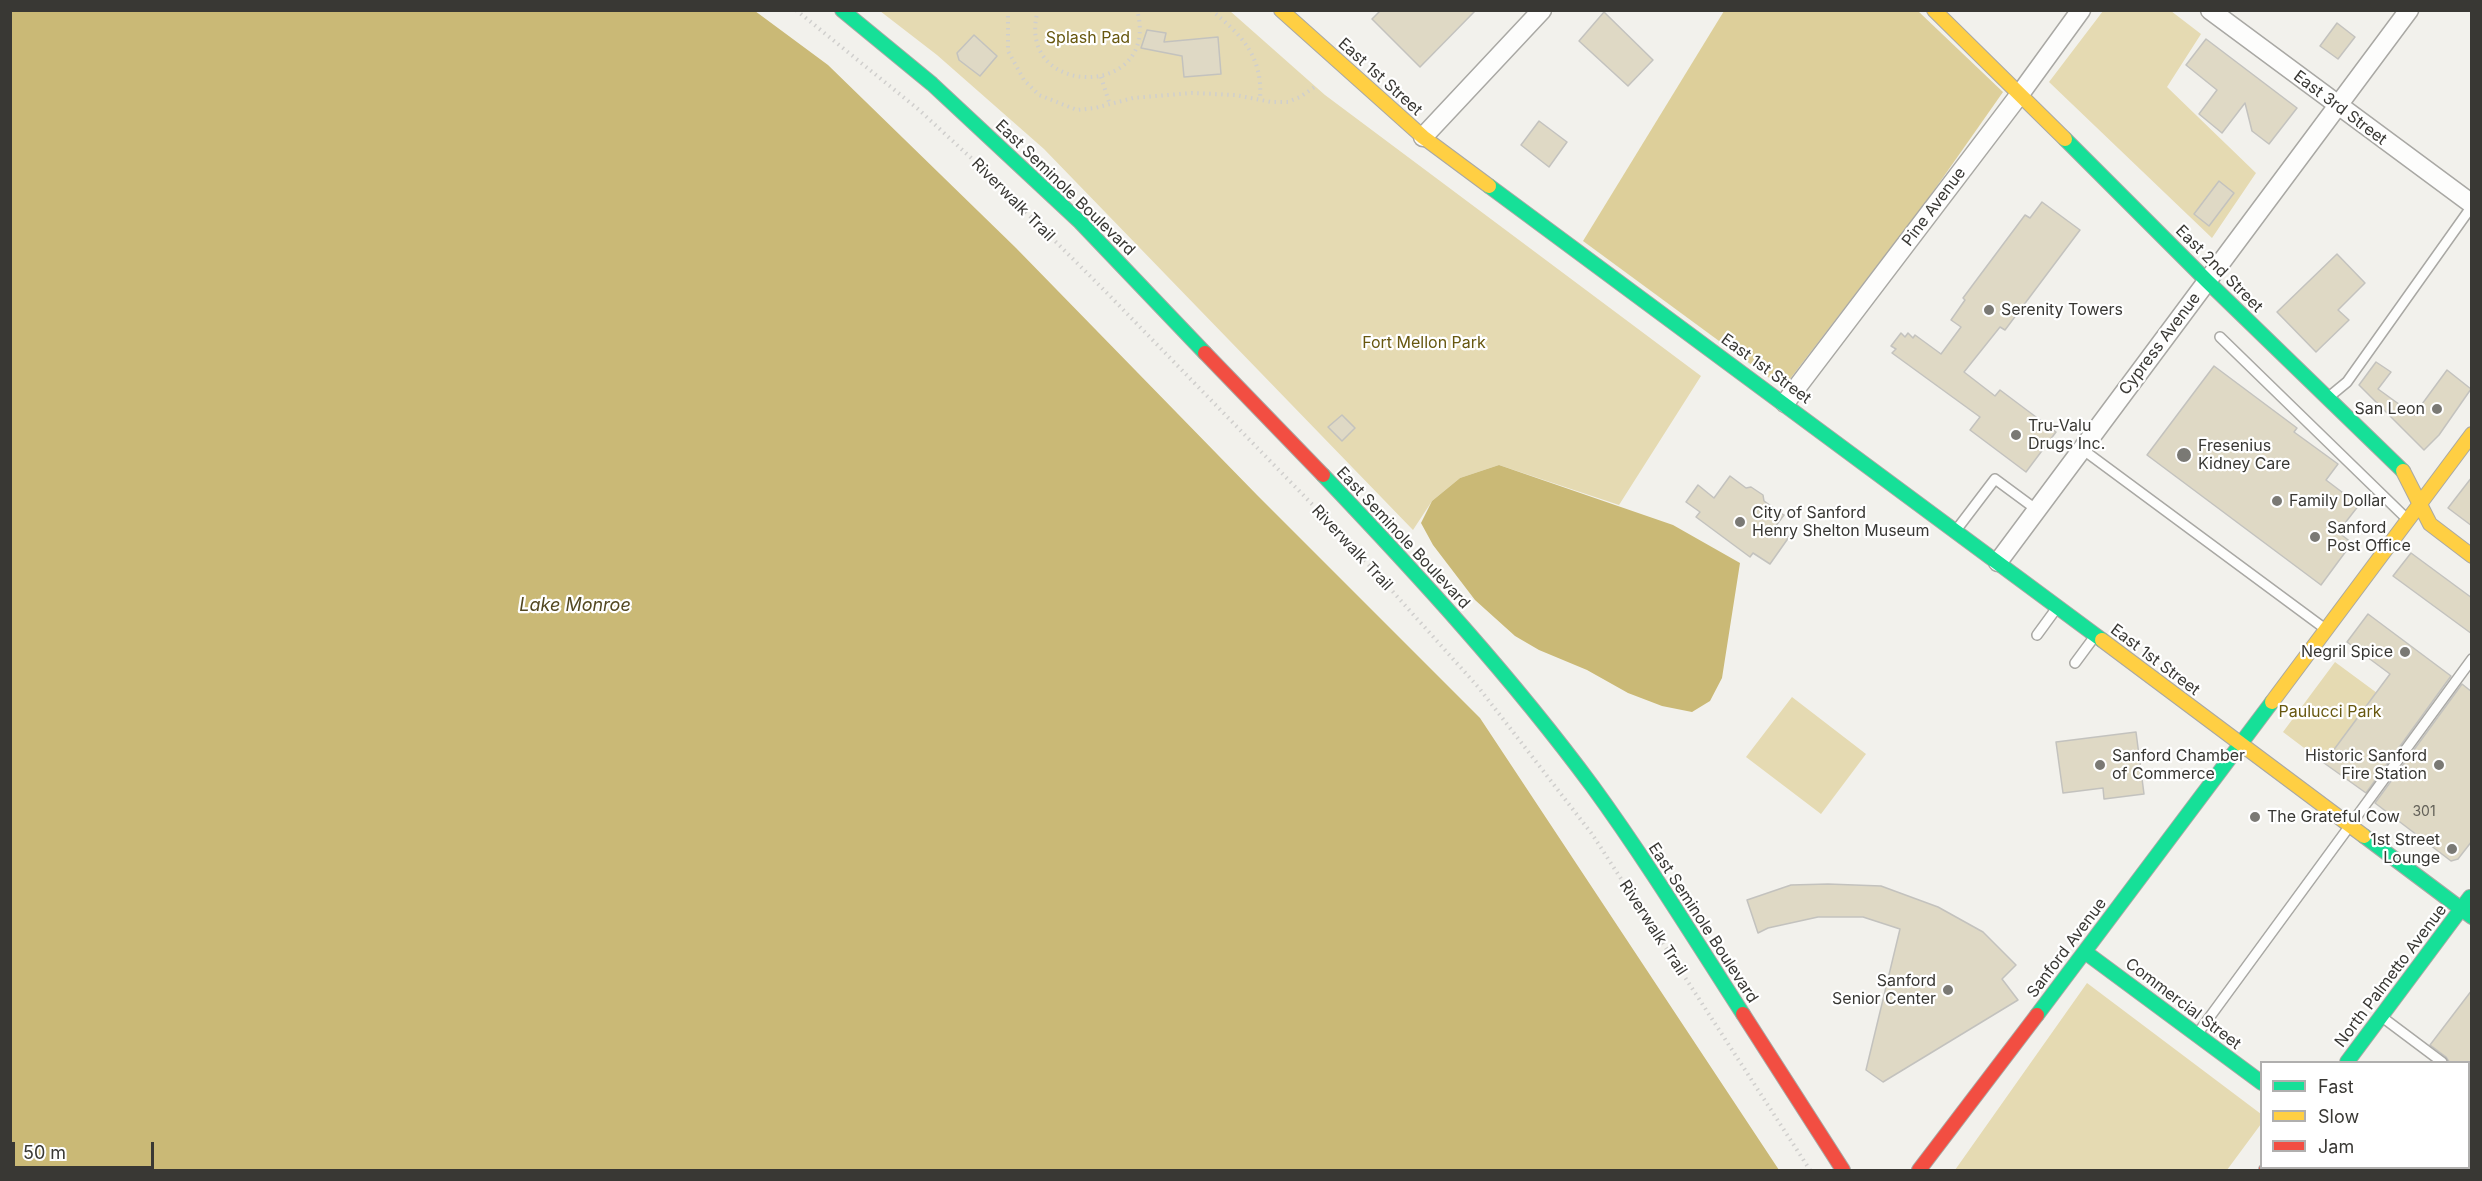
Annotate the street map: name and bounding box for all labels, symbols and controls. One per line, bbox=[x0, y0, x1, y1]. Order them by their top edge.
park label: Splash Pad bbox=[1046, 28, 1130, 48]
street label: East 1st Street bbox=[1334, 34, 1426, 120]
street label: East 3rd Street bbox=[2290, 67, 2390, 149]
street label: East Seminole Boulevard bbox=[991, 116, 1139, 260]
street label: Riverwalk Trail bbox=[967, 154, 1059, 246]
street label: Pine Avenue bbox=[1898, 164, 1970, 250]
street label: East 2nd Street bbox=[2171, 221, 2267, 317]
street label: Cypress Avenue bbox=[2115, 289, 2205, 399]
place label: Serenity Towers bbox=[2001, 300, 2123, 320]
marker: Serenity Towers bbox=[1982, 303, 1996, 317]
street label: East 1st Street bbox=[1717, 330, 1815, 408]
park label: Fort Mellon Park bbox=[1362, 333, 1486, 353]
place label: San Leon bbox=[2354, 399, 2425, 419]
marker: San Leon bbox=[2430, 402, 2444, 416]
place label: Tru-Valu Drugs Inc. bbox=[2028, 416, 2105, 454]
marker: Tru-Valu Drugs Inc. bbox=[2009, 428, 2023, 442]
place label: Fresenius Kidney Care bbox=[2198, 436, 2290, 474]
marker: Fresenius Kidney Care bbox=[2175, 446, 2193, 464]
street label: East Seminole Boulevard bbox=[1332, 463, 1474, 613]
place label: Family Dollar bbox=[2289, 491, 2386, 511]
marker: Family Dollar bbox=[2270, 494, 2284, 508]
street label: Riverwalk Trail bbox=[1308, 501, 1396, 595]
place label: City of Sanford Henry Shelton Museum bbox=[1752, 503, 1929, 541]
marker: City of Sanford Henry Shelton Museum bbox=[1733, 515, 1747, 529]
place label: Sanford Post Office bbox=[2327, 518, 2411, 556]
marker: Sanford Post Office bbox=[2308, 530, 2322, 544]
water label: Lake Monroe bbox=[519, 595, 631, 617]
street label: East 1st Street bbox=[2107, 620, 2203, 700]
place label: Negril Spice bbox=[2301, 642, 2393, 662]
marker: Negril Spice bbox=[2398, 645, 2412, 659]
park label: Paulucci Park bbox=[2279, 702, 2381, 722]
place label: Sanford Chamber of Commerce bbox=[2112, 746, 2245, 784]
place label: Historic Sanford Fire Station bbox=[2305, 746, 2427, 784]
marker: Sanford Chamber of Commerce bbox=[2093, 758, 2107, 772]
marker: Historic Sanford Fire Station bbox=[2432, 758, 2446, 772]
house number: 301 bbox=[2412, 804, 2436, 820]
place label: The Grateful Cow bbox=[2267, 807, 2400, 827]
marker: The Grateful Cow bbox=[2248, 810, 2262, 824]
place label: 1st Street Lounge bbox=[2370, 830, 2440, 868]
street label: East Seminole Boulevard bbox=[1644, 839, 1762, 1007]
marker: 1st Street Lounge bbox=[2445, 842, 2459, 856]
street label: Riverwalk Trail bbox=[1615, 877, 1691, 979]
street label: Sanford Avenue bbox=[2023, 894, 2111, 1002]
street label: North Palmetto Avenue bbox=[2331, 901, 2451, 1051]
street label: Commercial Street bbox=[2121, 954, 2245, 1054]
place label: Sanford Senior Center bbox=[1832, 971, 1936, 1009]
marker: Sanford Senior Center bbox=[1941, 983, 1955, 997]
legend bbox=[2260, 1061, 2470, 1169]
text: Fast bbox=[2318, 1076, 2354, 1097]
text: Slow bbox=[2318, 1106, 2359, 1127]
scale bar bbox=[15, 1130, 158, 1168]
text: Jam bbox=[2318, 1136, 2354, 1157]
text: 50 m bbox=[23, 1142, 66, 1163]

